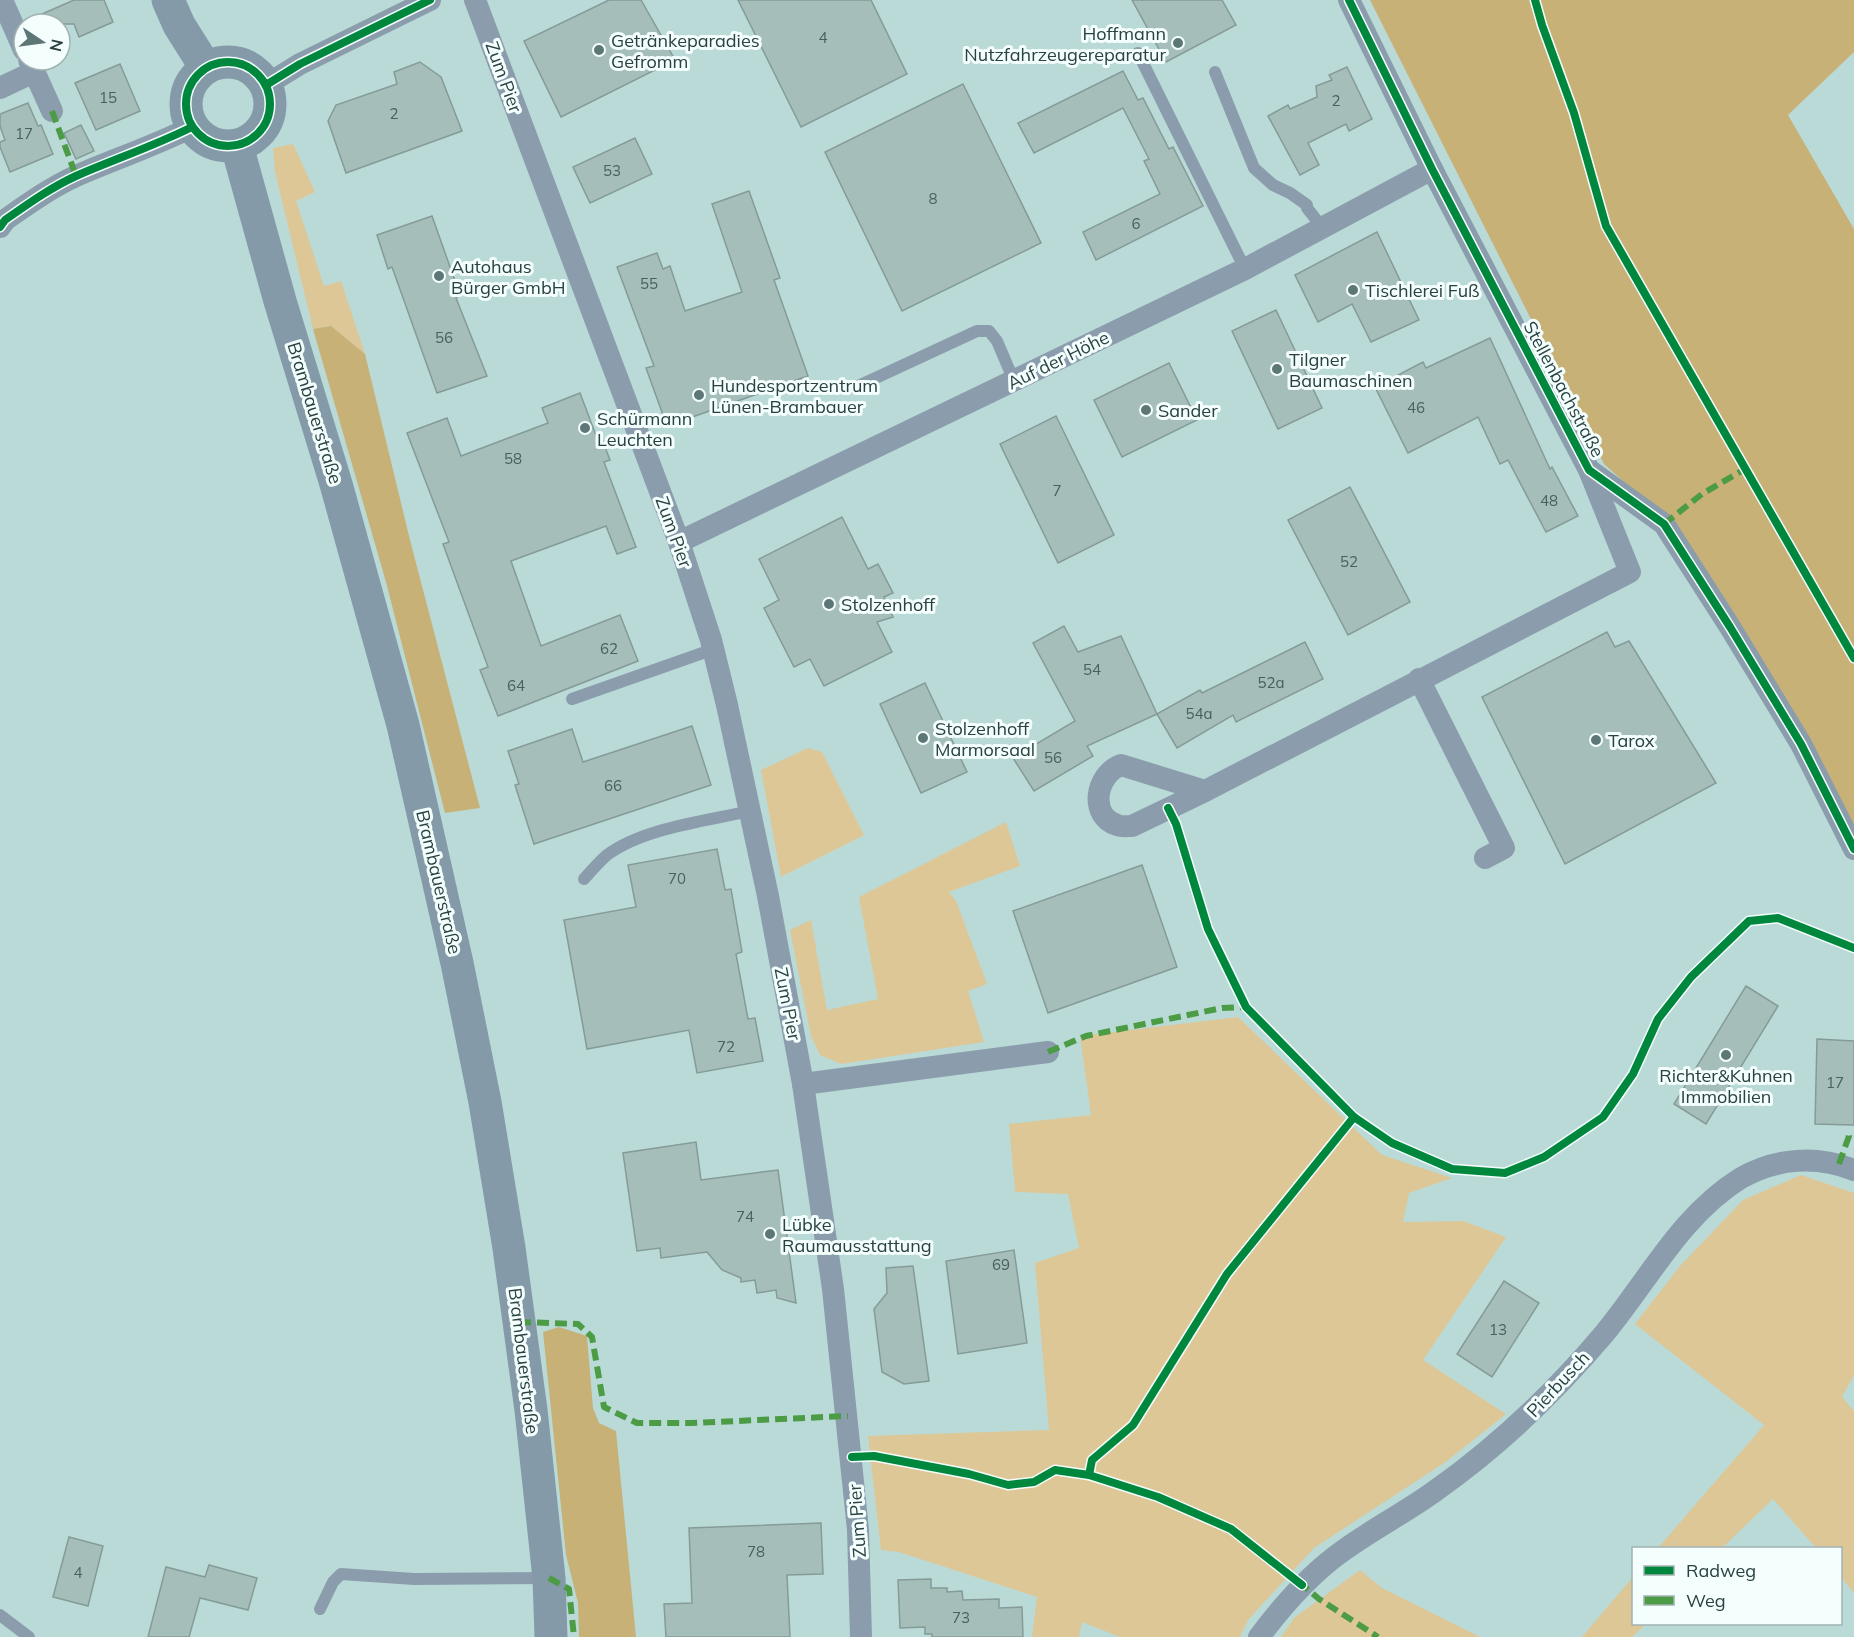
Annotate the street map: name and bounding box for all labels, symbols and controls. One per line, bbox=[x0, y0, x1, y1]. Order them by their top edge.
north arrow bbox=[12, 12, 72, 72]
place label: Hoffmann Nutzfahrzeugereparatur bbox=[964, 22, 1166, 66]
house number: 4 bbox=[818, 28, 828, 47]
place label: Getränkeparadies Gefromm bbox=[611, 29, 760, 73]
marker: Hoffmann Nutzfahrzeugereparatur bbox=[1171, 36, 1185, 50]
text: N bbox=[46, 37, 68, 54]
street label: Zum Pier bbox=[481, 38, 528, 116]
marker: Getränkeparadies Gefromm bbox=[592, 43, 606, 57]
house number: 15 bbox=[99, 88, 117, 107]
house number: 2 bbox=[1331, 91, 1341, 110]
house number: 2 bbox=[389, 104, 399, 123]
house number: 17 bbox=[15, 124, 33, 143]
house number: 53 bbox=[603, 161, 621, 180]
house number: 8 bbox=[928, 189, 938, 208]
house number: 6 bbox=[1131, 214, 1141, 233]
place label: Autohaus Bürger GmbH bbox=[451, 255, 565, 299]
marker: Autohaus Bürger GmbH bbox=[432, 269, 446, 283]
house number: 55 bbox=[640, 274, 658, 293]
place label: Tischlerei Fuß bbox=[1365, 279, 1480, 302]
marker: Tischlerei Fuß bbox=[1346, 283, 1360, 297]
street label: Stellenbachstraße bbox=[1518, 317, 1610, 461]
street label: Auf der Höhe bbox=[1003, 325, 1113, 395]
house number: 56 bbox=[435, 328, 453, 347]
street label: Brambauerstraße bbox=[282, 339, 348, 487]
place label: Tilgner Baumaschinen bbox=[1289, 348, 1413, 392]
marker: Tilgner Baumaschinen bbox=[1270, 362, 1284, 376]
place label: Hundesportzentrum Lünen-Brambauer bbox=[711, 374, 878, 418]
marker: Hundesportzentrum Lünen-Brambauer bbox=[692, 388, 706, 402]
house number: 46 bbox=[1407, 398, 1425, 417]
place label: Sander bbox=[1158, 399, 1218, 422]
marker: Sander bbox=[1139, 403, 1153, 417]
place label: Schürmann Leuchten bbox=[597, 407, 692, 451]
marker: Schürmann Leuchten bbox=[578, 421, 592, 435]
house number: 58 bbox=[504, 449, 522, 468]
house number: 7 bbox=[1052, 481, 1062, 500]
house number: 48 bbox=[1540, 491, 1558, 510]
street label: Zum Pier bbox=[651, 493, 698, 571]
house number: 52 bbox=[1340, 552, 1358, 571]
place label: Stolzenhoff bbox=[841, 593, 936, 616]
marker: Stolzenhoff bbox=[822, 597, 836, 611]
house number: 62 bbox=[600, 639, 618, 658]
house number: 54 bbox=[1083, 660, 1101, 679]
house number: 52a bbox=[1257, 673, 1285, 692]
house number: 64 bbox=[507, 676, 525, 695]
house number: 54a bbox=[1185, 704, 1213, 723]
place label: Stolzenhoff Marmorsaal bbox=[935, 717, 1035, 761]
place label: Tarox bbox=[1608, 729, 1655, 752]
marker: Stolzenhoff Marmorsaal bbox=[916, 731, 930, 745]
marker: Tarox bbox=[1589, 733, 1603, 747]
house number: 56 bbox=[1044, 748, 1062, 767]
house number: 66 bbox=[604, 776, 622, 795]
street label: Brambauerstraße bbox=[411, 808, 467, 956]
house number: 70 bbox=[668, 869, 686, 888]
street label: Zum Pier bbox=[770, 966, 806, 1043]
house number: 72 bbox=[717, 1037, 735, 1056]
marker: Richter&Kuhnen Immobilien bbox=[1719, 1048, 1733, 1062]
place label: Richter&Kuhnen Immobilien bbox=[1659, 1064, 1793, 1108]
house number: 17 bbox=[1826, 1073, 1844, 1092]
house number: 74 bbox=[736, 1207, 754, 1226]
place label: Lübke Raumausstattung bbox=[782, 1213, 932, 1257]
marker: Lübke Raumausstattung bbox=[763, 1227, 777, 1241]
house number: 69 bbox=[992, 1255, 1010, 1274]
street label: Brambauerstraße bbox=[504, 1287, 544, 1435]
house number: 13 bbox=[1489, 1320, 1507, 1339]
street label: Pierbusch bbox=[1522, 1346, 1594, 1422]
street label: Zum Pier bbox=[843, 1483, 871, 1559]
house number: 78 bbox=[747, 1542, 765, 1561]
legend bbox=[1632, 1547, 1842, 1625]
text: Radweg bbox=[1686, 1559, 1756, 1582]
house number: 4 bbox=[73, 1563, 83, 1582]
text: Weg bbox=[1686, 1589, 1726, 1612]
house number: 73 bbox=[952, 1608, 970, 1627]

